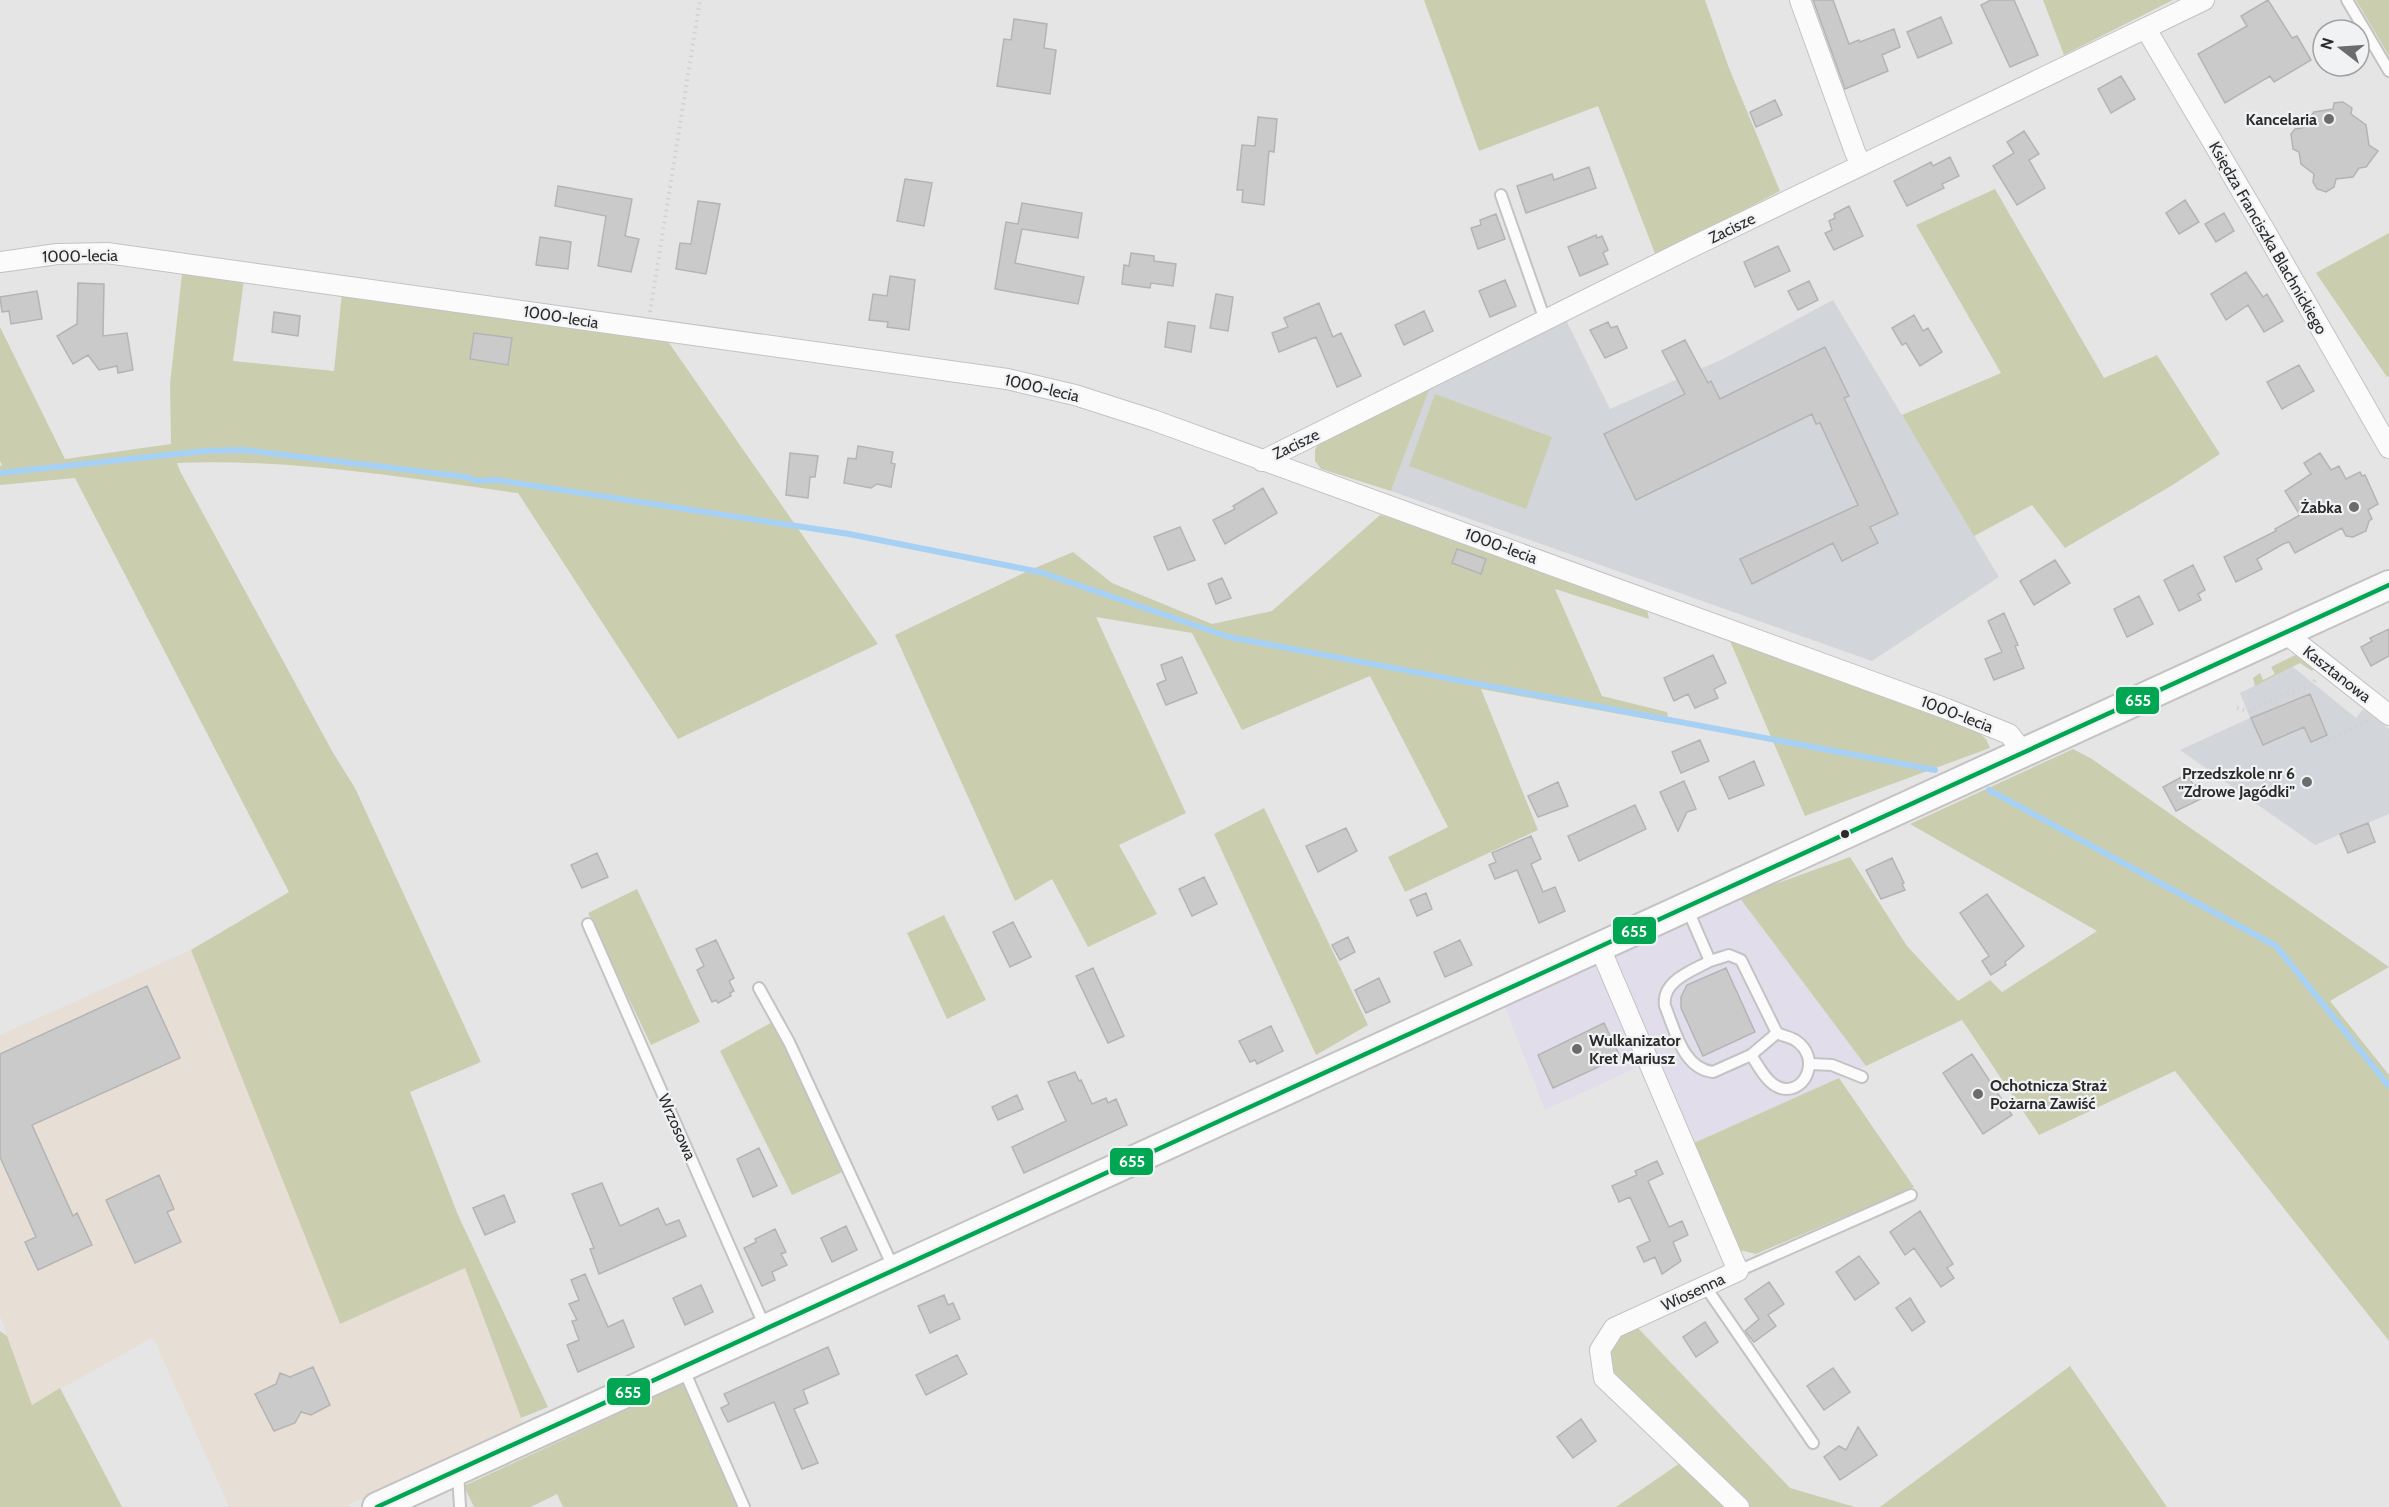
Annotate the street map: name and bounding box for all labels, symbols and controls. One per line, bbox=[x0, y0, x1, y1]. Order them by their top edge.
north arrow bbox=[2311, 18, 2371, 78]
text: N bbox=[2316, 36, 2338, 52]
place label: Kancelaria bbox=[2246, 110, 2317, 129]
marker: Kancelaria bbox=[2322, 112, 2336, 126]
street label: Księdza Franciszka Blachnickiego bbox=[2205, 138, 2331, 338]
street label: Zacisze bbox=[1706, 209, 1758, 247]
street label: 1000-lecia bbox=[42, 246, 118, 266]
street label: 1000-lecia bbox=[522, 302, 600, 332]
street label: 1000-lecia bbox=[1003, 370, 1081, 406]
street label: Zacisze bbox=[1270, 425, 1322, 463]
place label: Żabka bbox=[2300, 498, 2342, 517]
marker: Żabka bbox=[2347, 500, 2361, 514]
street label: 1000-lecia bbox=[1462, 524, 1540, 568]
street label: Kasztanowa bbox=[2299, 642, 2375, 707]
line badge: 655 bbox=[2115, 686, 2160, 715]
text: 655 bbox=[2125, 691, 2151, 710]
street label: 1000-lecia bbox=[1918, 692, 1996, 737]
place label: Przedszkole nr 6 "Zdrowe Jagódki" bbox=[2178, 764, 2295, 801]
marker: Przedszkole nr 6 "Zdrowe Jagódki" bbox=[2300, 775, 2314, 789]
unlabelled marker bbox=[1839, 828, 1851, 840]
line badge: 655 bbox=[1612, 916, 1657, 945]
text: 655 bbox=[1621, 922, 1647, 941]
place label: Wulkanizator Kret Mariusz bbox=[1589, 1031, 1681, 1068]
marker: Wulkanizator Kret Mariusz bbox=[1570, 1042, 1584, 1056]
place label: Ochotnicza Straż Pożarna Zawiść bbox=[1990, 1076, 2108, 1113]
marker: Ochotnicza Straż Pożarna Zawiść bbox=[1971, 1087, 1985, 1101]
street label: Wrzosowa bbox=[654, 1091, 700, 1163]
line badge: 655 bbox=[1109, 1147, 1154, 1176]
text: 655 bbox=[1119, 1152, 1145, 1171]
street label: Wiosenna bbox=[1658, 1269, 1728, 1315]
line badge: 655 bbox=[606, 1377, 651, 1406]
text: 655 bbox=[615, 1383, 641, 1402]

